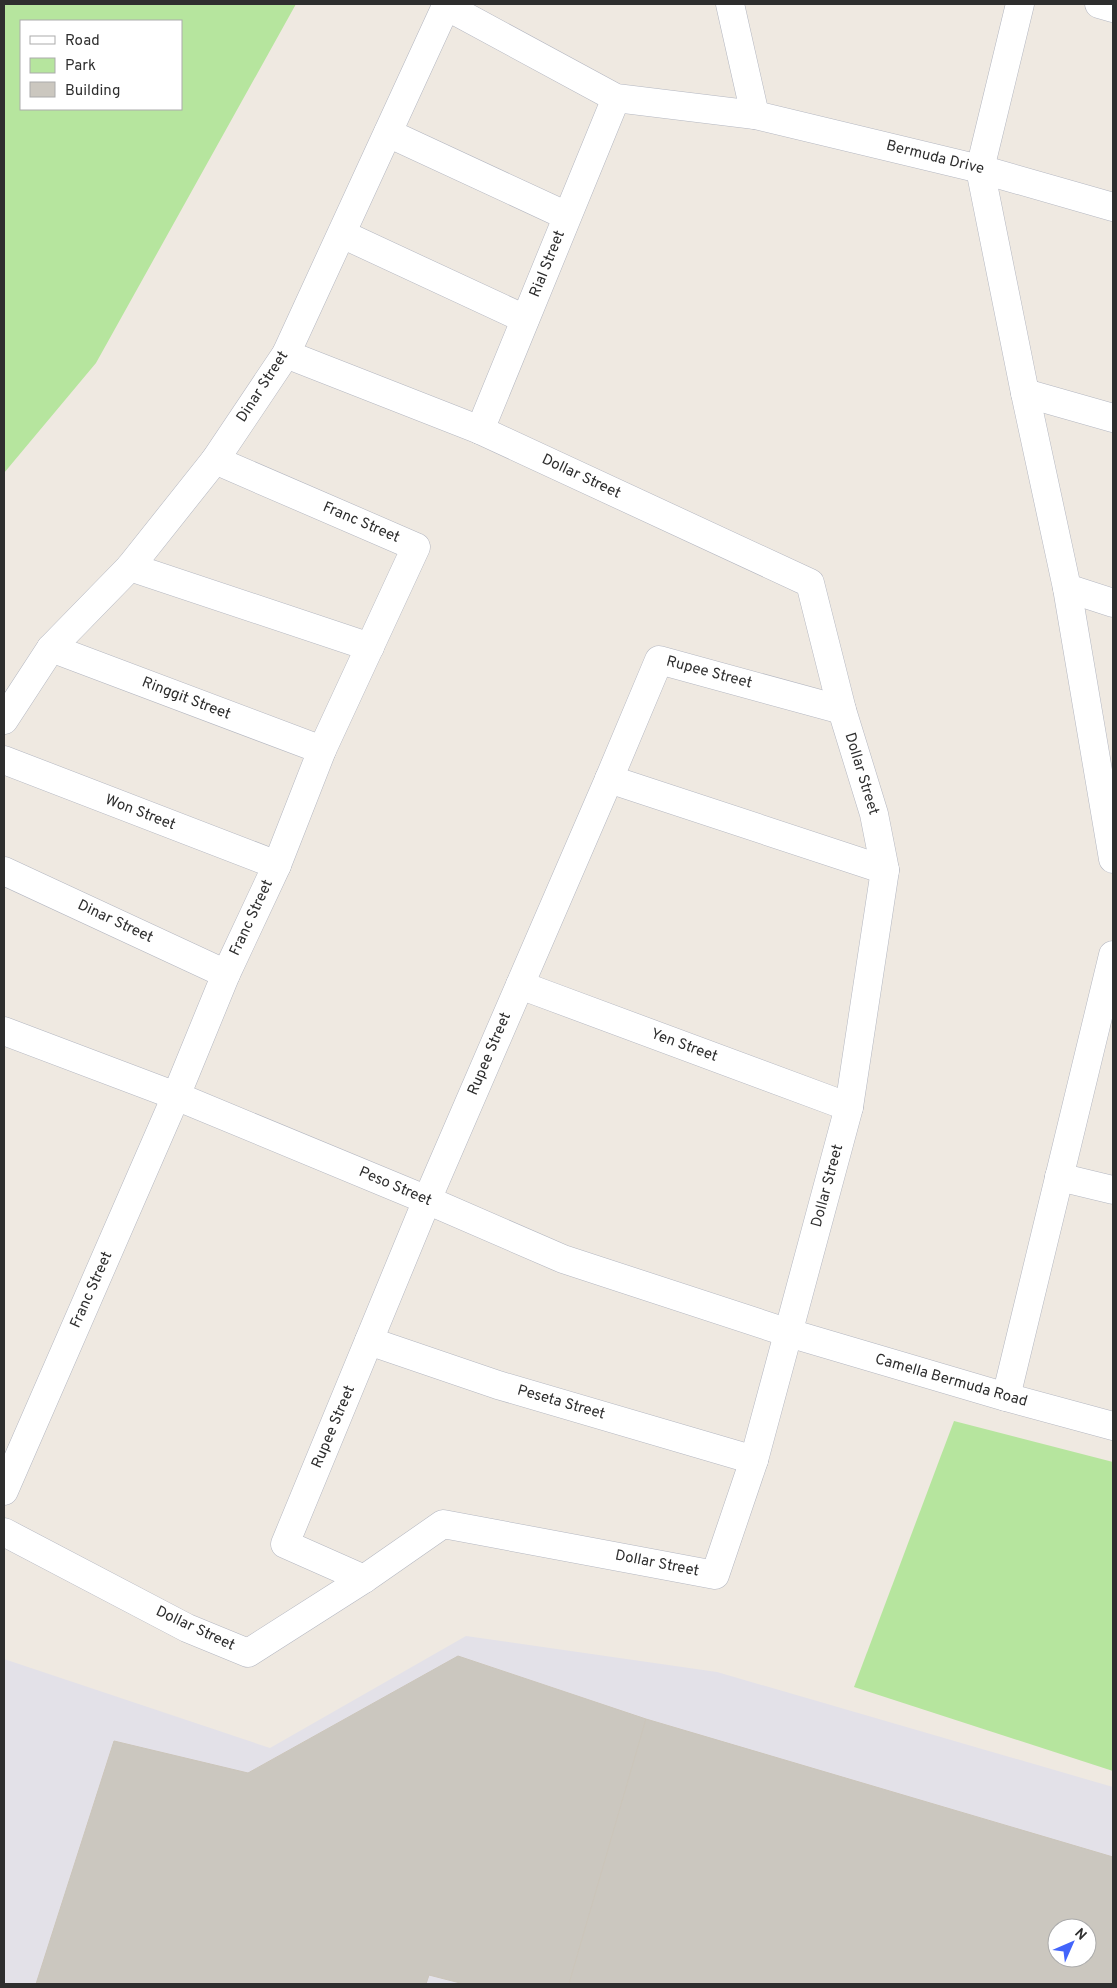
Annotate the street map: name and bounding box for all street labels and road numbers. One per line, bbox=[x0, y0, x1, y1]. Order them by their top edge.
street label: Bermuda Drive bbox=[884, 137, 986, 179]
street label: Rial Street bbox=[526, 228, 570, 300]
street label: Dinar Street bbox=[233, 348, 293, 426]
street label: Dollar Street bbox=[538, 450, 624, 504]
street label: Franc Street bbox=[320, 498, 402, 548]
street label: Rupee Street bbox=[664, 652, 754, 694]
street label: Ringgit Street bbox=[139, 673, 233, 725]
street label: Dollar Street bbox=[839, 731, 883, 817]
street label: Won Street bbox=[102, 791, 178, 835]
street label: Franc Street bbox=[226, 877, 278, 959]
street label: Dinar Street bbox=[74, 896, 156, 948]
street label: Rupee Street bbox=[464, 1010, 516, 1098]
street label: Yen Street bbox=[648, 1025, 720, 1067]
street label: Dollar Street bbox=[808, 1142, 848, 1230]
street label: Peso Street bbox=[356, 1163, 434, 1211]
street label: Franc Street bbox=[67, 1249, 117, 1331]
street label: Camella Bermuda Road bbox=[873, 1350, 1029, 1412]
street label: Peseta Street bbox=[515, 1381, 607, 1425]
street label: Rupee Street bbox=[308, 1383, 360, 1471]
street label: Dollar Street bbox=[613, 1547, 701, 1581]
street label: Dollar Street bbox=[152, 1602, 238, 1656]

